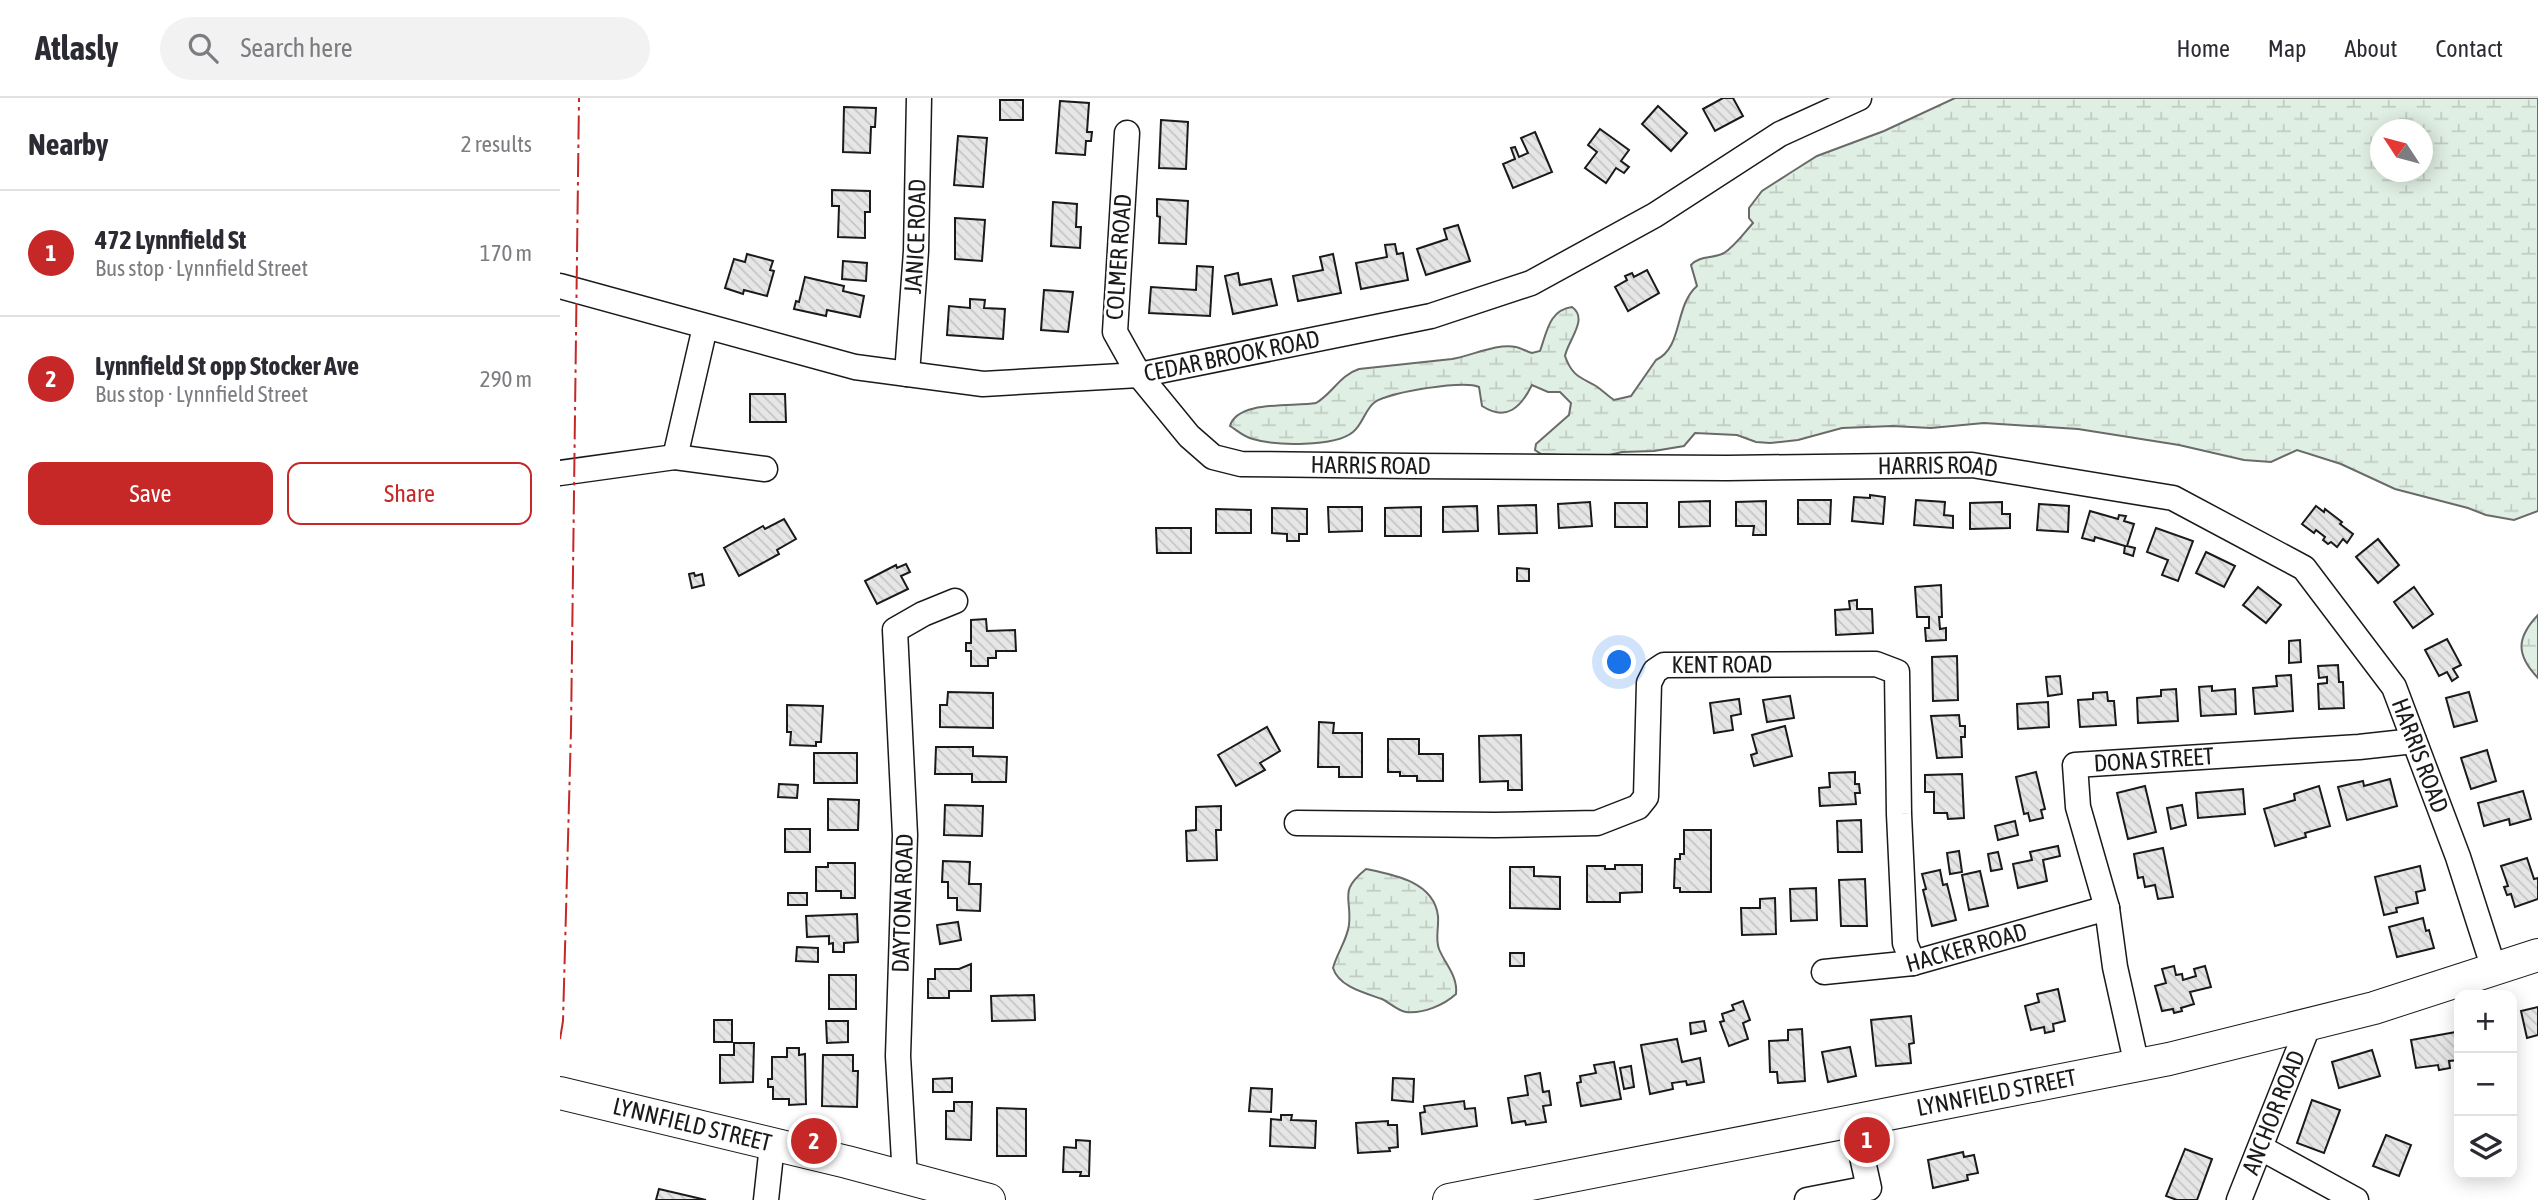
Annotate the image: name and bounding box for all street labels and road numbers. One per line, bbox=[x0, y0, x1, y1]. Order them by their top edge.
street label: JANICE ROAD bbox=[899, 179, 930, 295]
street label: COLMER ROAD bbox=[1101, 193, 1136, 321]
street label: CEDAR BROOK ROAD bbox=[1141, 325, 1322, 387]
street label: HARRIS ROAD bbox=[1310, 451, 1431, 479]
street label: HARRIS ROAD bbox=[1877, 451, 2000, 482]
street label: KENT ROAD bbox=[1671, 650, 1772, 678]
street label: HARRIS ROAD bbox=[2386, 694, 2454, 816]
street label: DONA STREET bbox=[2093, 742, 2215, 777]
street label: DAYTONA ROAD bbox=[887, 833, 918, 973]
street label: HACKER ROAD bbox=[1903, 917, 2030, 977]
street label: ANCHOR ROAD bbox=[2237, 1047, 2310, 1178]
street label: LYNNFIELD STREET bbox=[1914, 1063, 2079, 1121]
street label: LYNNFIELD STREET bbox=[610, 1092, 775, 1157]

